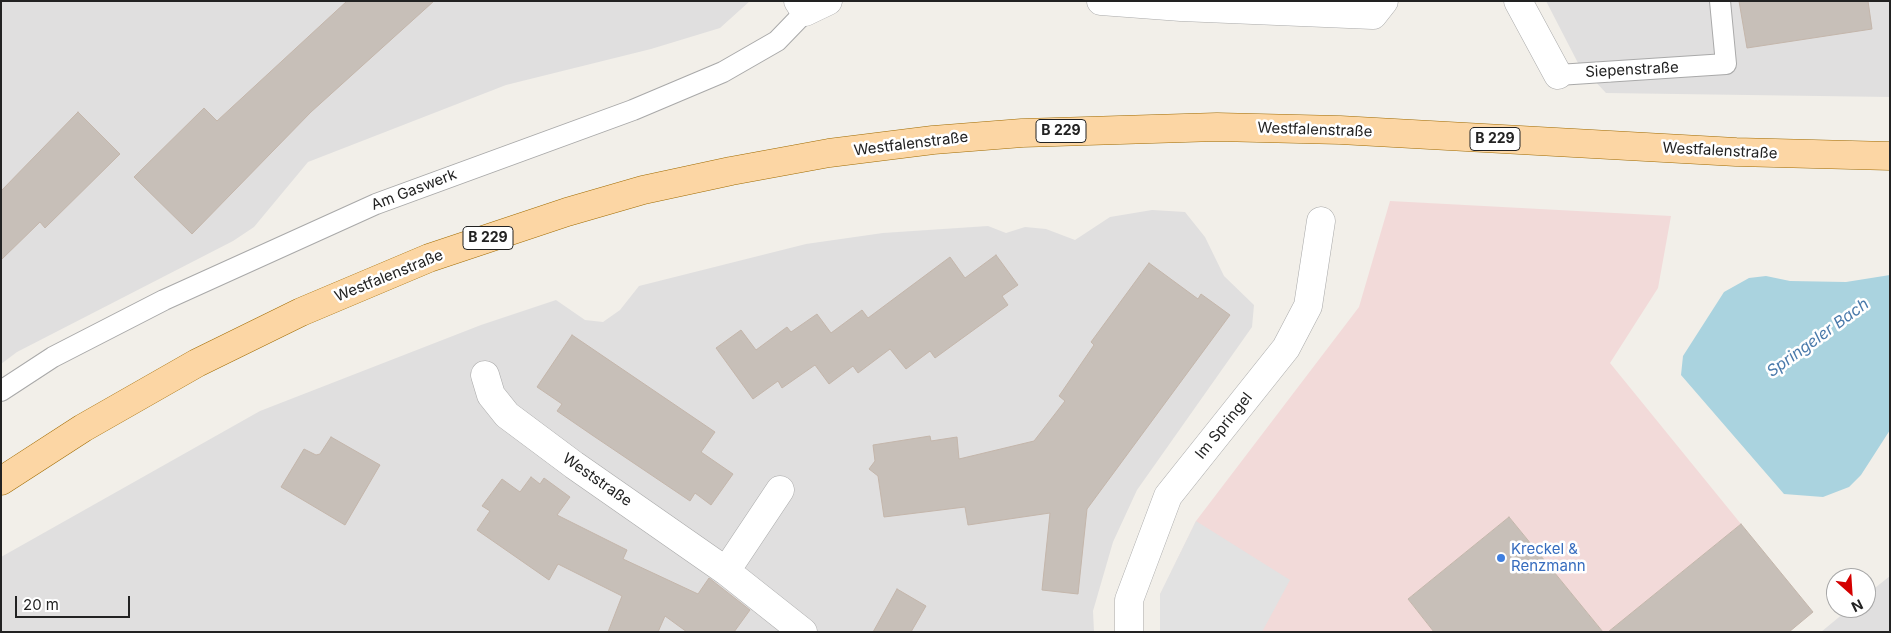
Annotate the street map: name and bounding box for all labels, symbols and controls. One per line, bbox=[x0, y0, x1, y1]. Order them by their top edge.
street label: Siepenstraße bbox=[1585, 59, 1679, 81]
street label: Westfalenstraße bbox=[1257, 119, 1373, 141]
road number: B 229 bbox=[1036, 120, 1086, 142]
street label: Westfalenstraße bbox=[853, 128, 969, 160]
road number: B 229 bbox=[1470, 128, 1520, 150]
street label: Westfalenstraße bbox=[1662, 139, 1778, 163]
street label: Am Gaswerk bbox=[369, 165, 459, 215]
road number: B 229 bbox=[463, 227, 513, 250]
street label: Westfalenstraße bbox=[332, 246, 446, 306]
water label: Springeler Bach bbox=[1763, 295, 1873, 381]
street label: Im Springel bbox=[1192, 389, 1256, 463]
street label: Weststraße bbox=[559, 450, 635, 510]
place label: Kreckel & Renzmann bbox=[1511, 540, 1586, 575]
marker: Kreckel & Renzmann bbox=[1495, 552, 1507, 564]
north arrow bbox=[1826, 568, 1876, 618]
scale bar bbox=[18, 586, 132, 618]
text: 20 m bbox=[23, 595, 59, 614]
text: N bbox=[1849, 596, 1866, 616]

